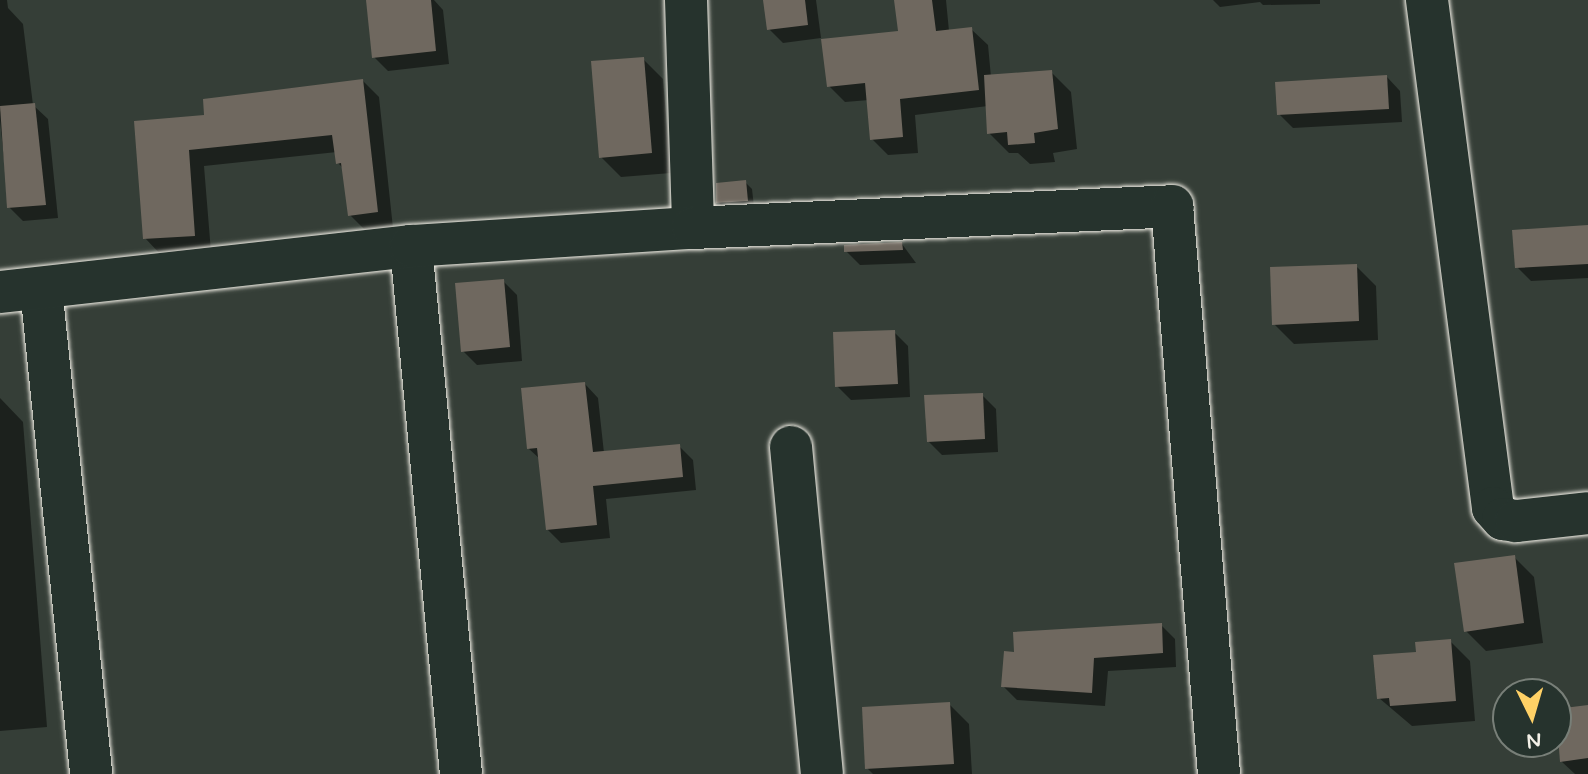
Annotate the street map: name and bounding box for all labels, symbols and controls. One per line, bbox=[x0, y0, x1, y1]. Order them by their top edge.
north arrow bbox=[1492, 678, 1572, 758]
text: N bbox=[1525, 725, 1542, 755]

